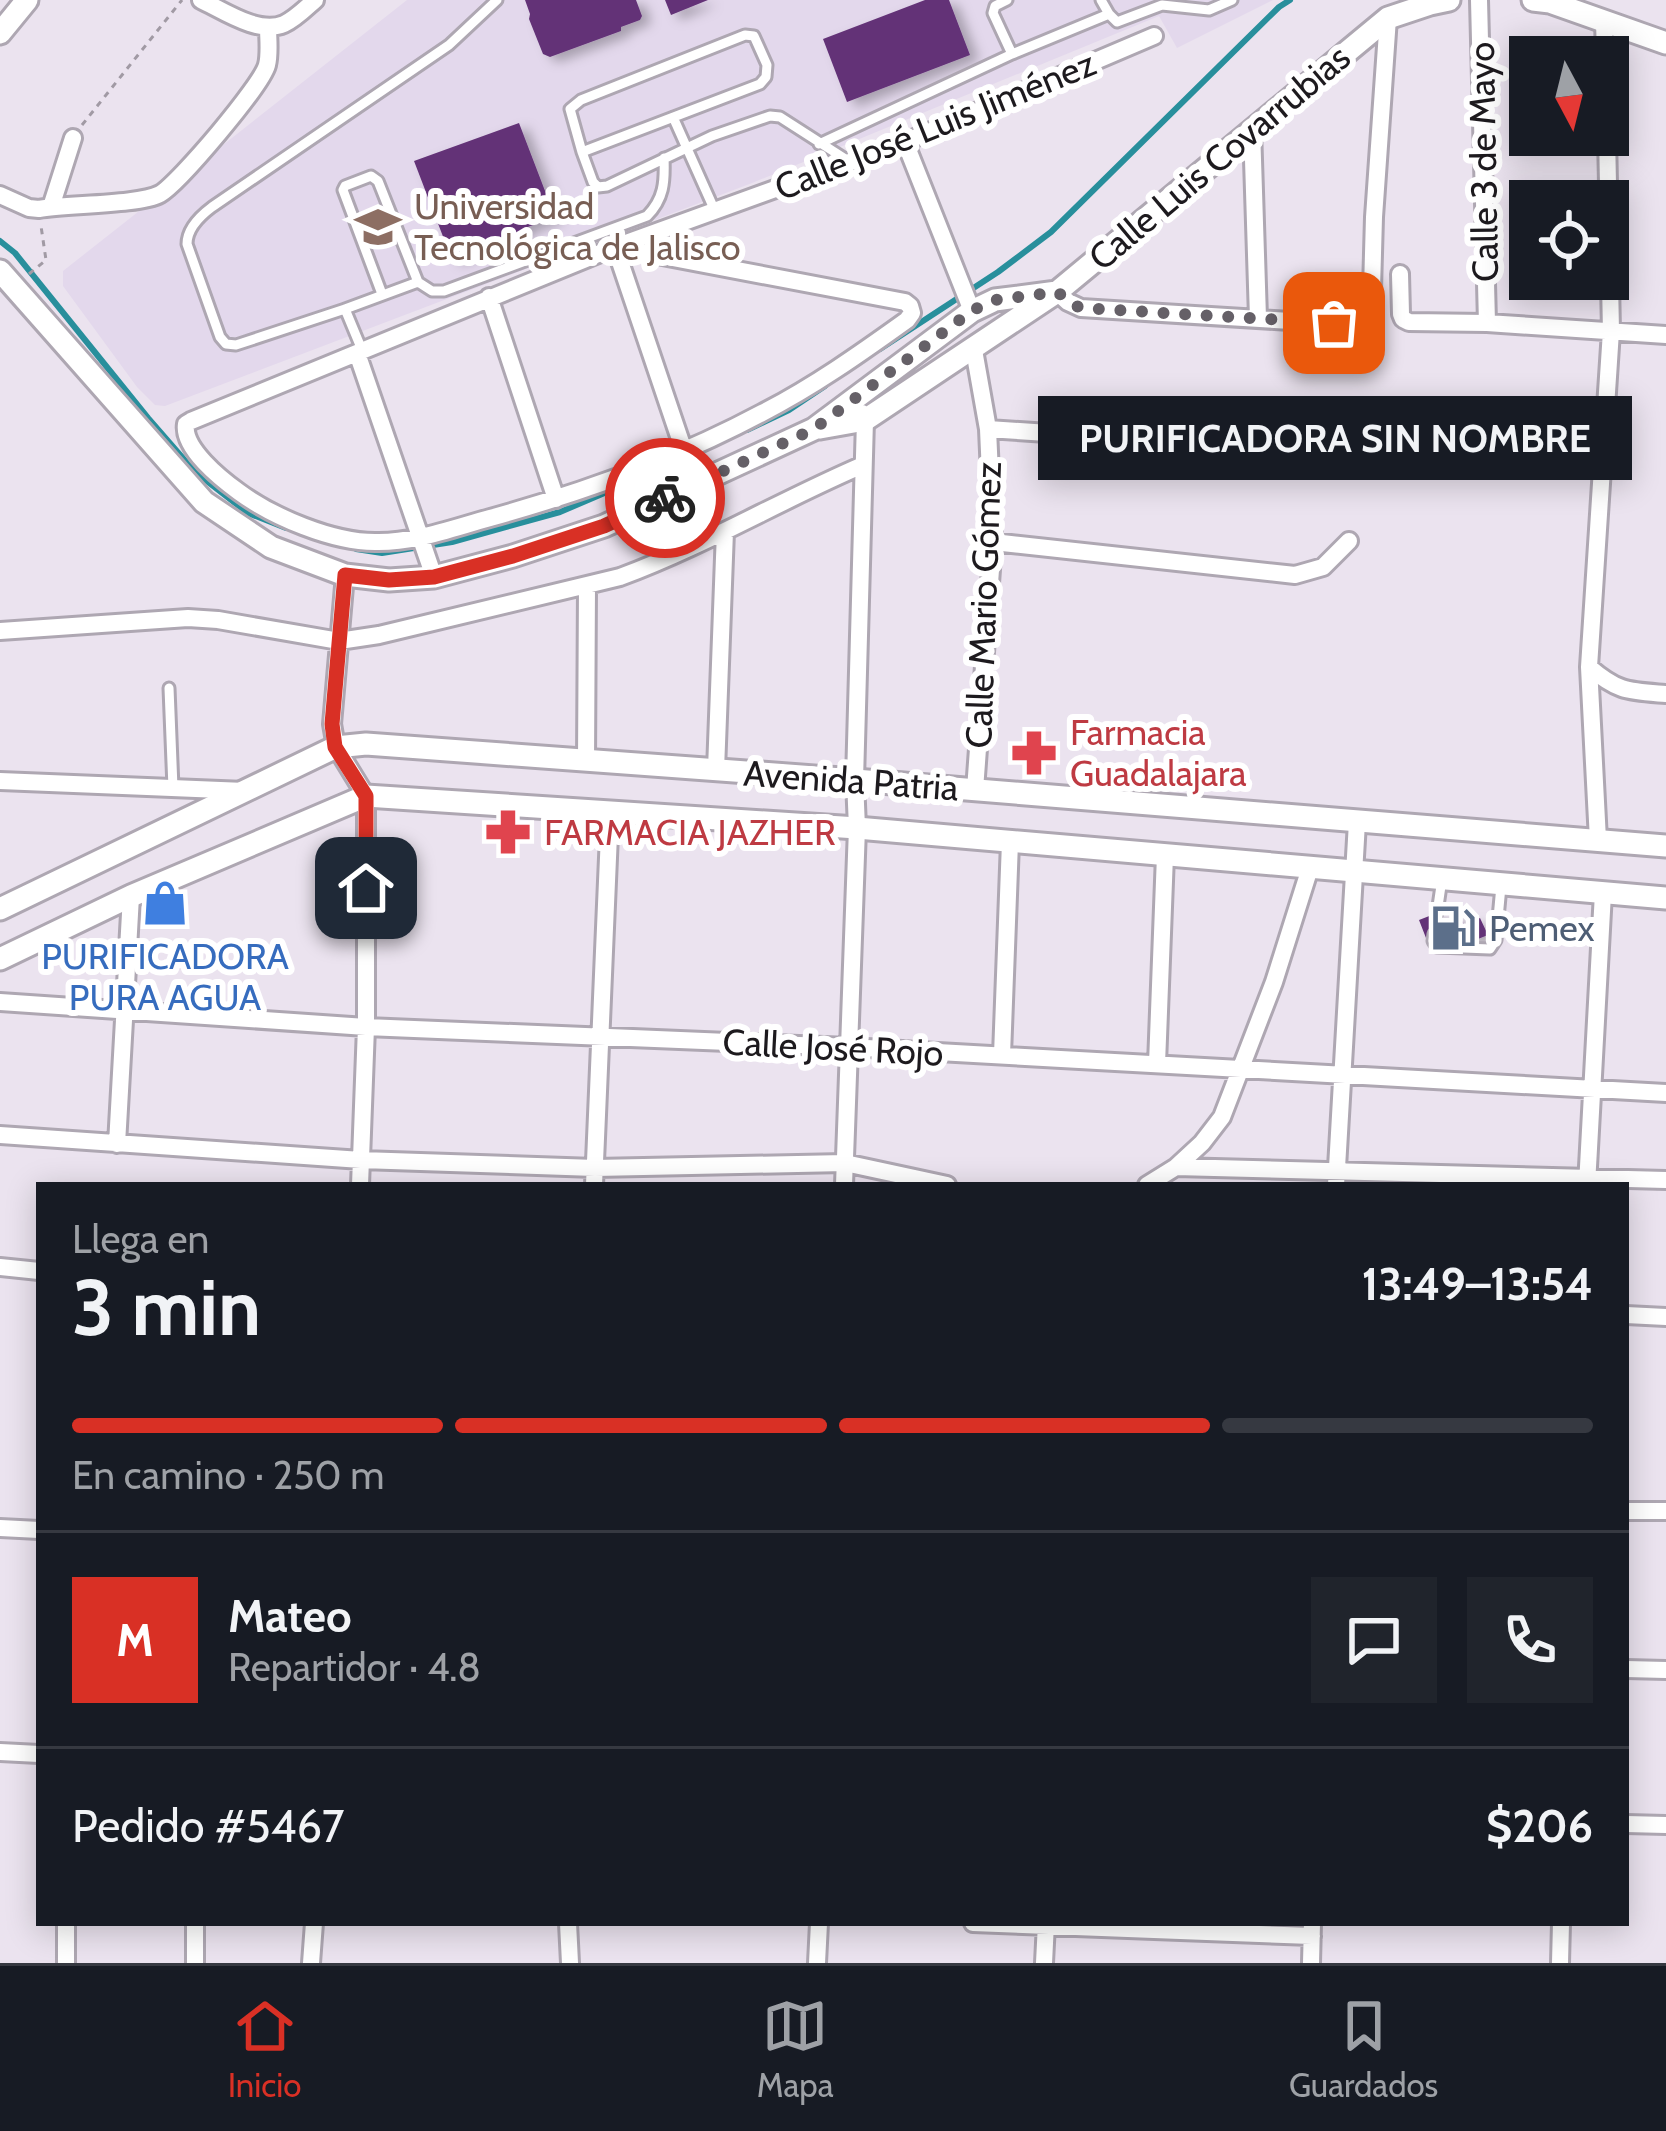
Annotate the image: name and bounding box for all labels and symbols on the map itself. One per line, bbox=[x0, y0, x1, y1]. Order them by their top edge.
street label: Calle Luis Covarrubias bbox=[1079, 35, 1359, 279]
north arrow bbox=[1509, 36, 1629, 156]
street label: Calle José Luis Jiménez bbox=[768, 41, 1102, 209]
street label: Calle 3 de Mayo bbox=[1459, 42, 1507, 282]
place label: Universidad Tecnológica de Jalisco bbox=[414, 184, 741, 269]
school or university icon: Universidad Tecnológica de Jalisco bbox=[353, 202, 403, 252]
pin bbox=[1283, 272, 1385, 374]
callout: PURIFICADORA SIN NOMBRE bbox=[1037, 395, 1631, 479]
courier bbox=[605, 438, 725, 558]
street label: Calle Mario Gómez bbox=[956, 461, 1010, 749]
place label: Farmacia Guadalajara bbox=[1070, 710, 1246, 795]
pharmacy icon: Farmacia Guadalajara bbox=[1009, 728, 1059, 778]
street label: Avenida Patria bbox=[742, 751, 960, 809]
pharmacy icon: FARMACIA JAZHER bbox=[483, 807, 533, 857]
place label: FARMACIA JAZHER bbox=[544, 810, 836, 854]
pin bbox=[315, 837, 417, 939]
shop icon: PURIFICADORA PURA AGUA bbox=[140, 878, 190, 928]
fuel station icon: Pemex bbox=[1428, 903, 1478, 953]
place label: Pemex bbox=[1489, 906, 1594, 950]
place label: PURIFICADORA PURA AGUA bbox=[41, 934, 289, 1019]
street label: Calle José Rojo bbox=[722, 1019, 944, 1075]

